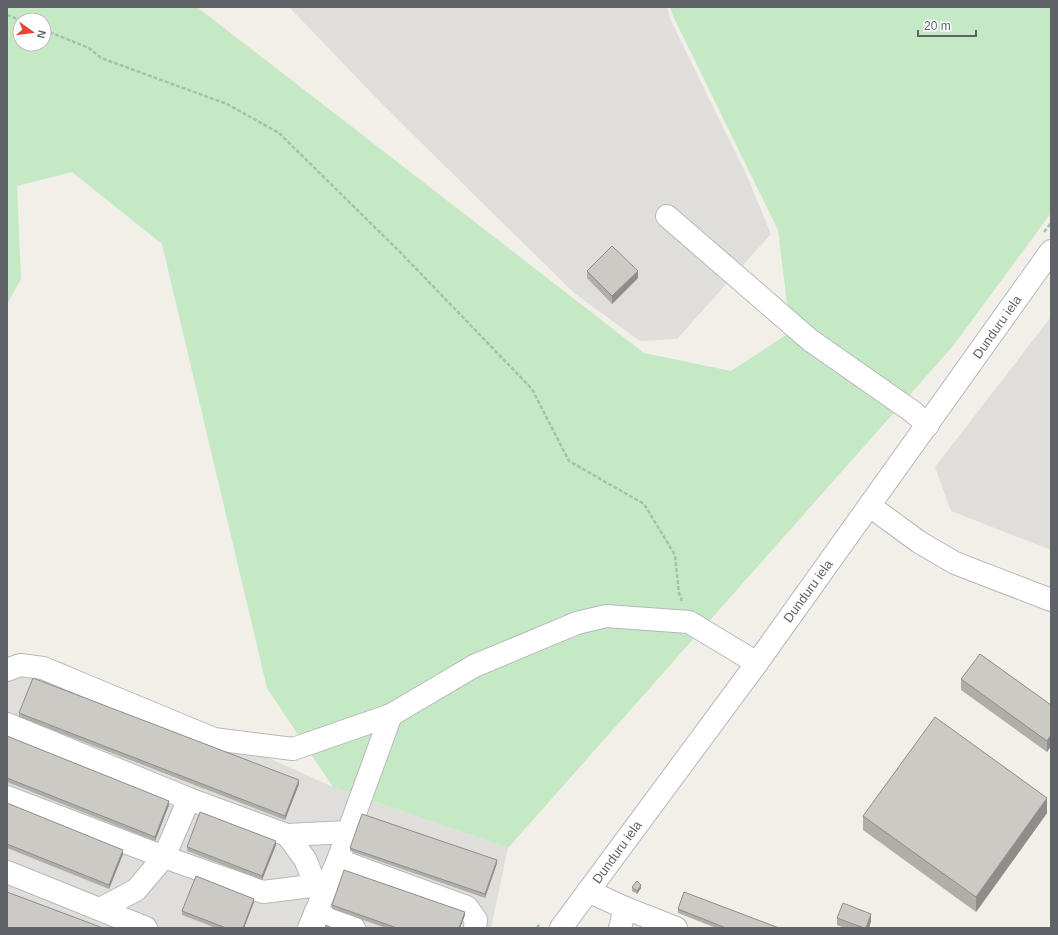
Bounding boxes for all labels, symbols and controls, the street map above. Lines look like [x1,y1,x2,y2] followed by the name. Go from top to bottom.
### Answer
[12,12,52,52] north arrow
[918,12,976,38] scale bar
[924,19,951,33] text: 20 m
[35,29,48,40] text: N
[970,292,1025,361] street label: Dunduru iela
[780,556,836,625] street label: Dunduru iela
[589,817,645,886] street label: Dunduru iela

